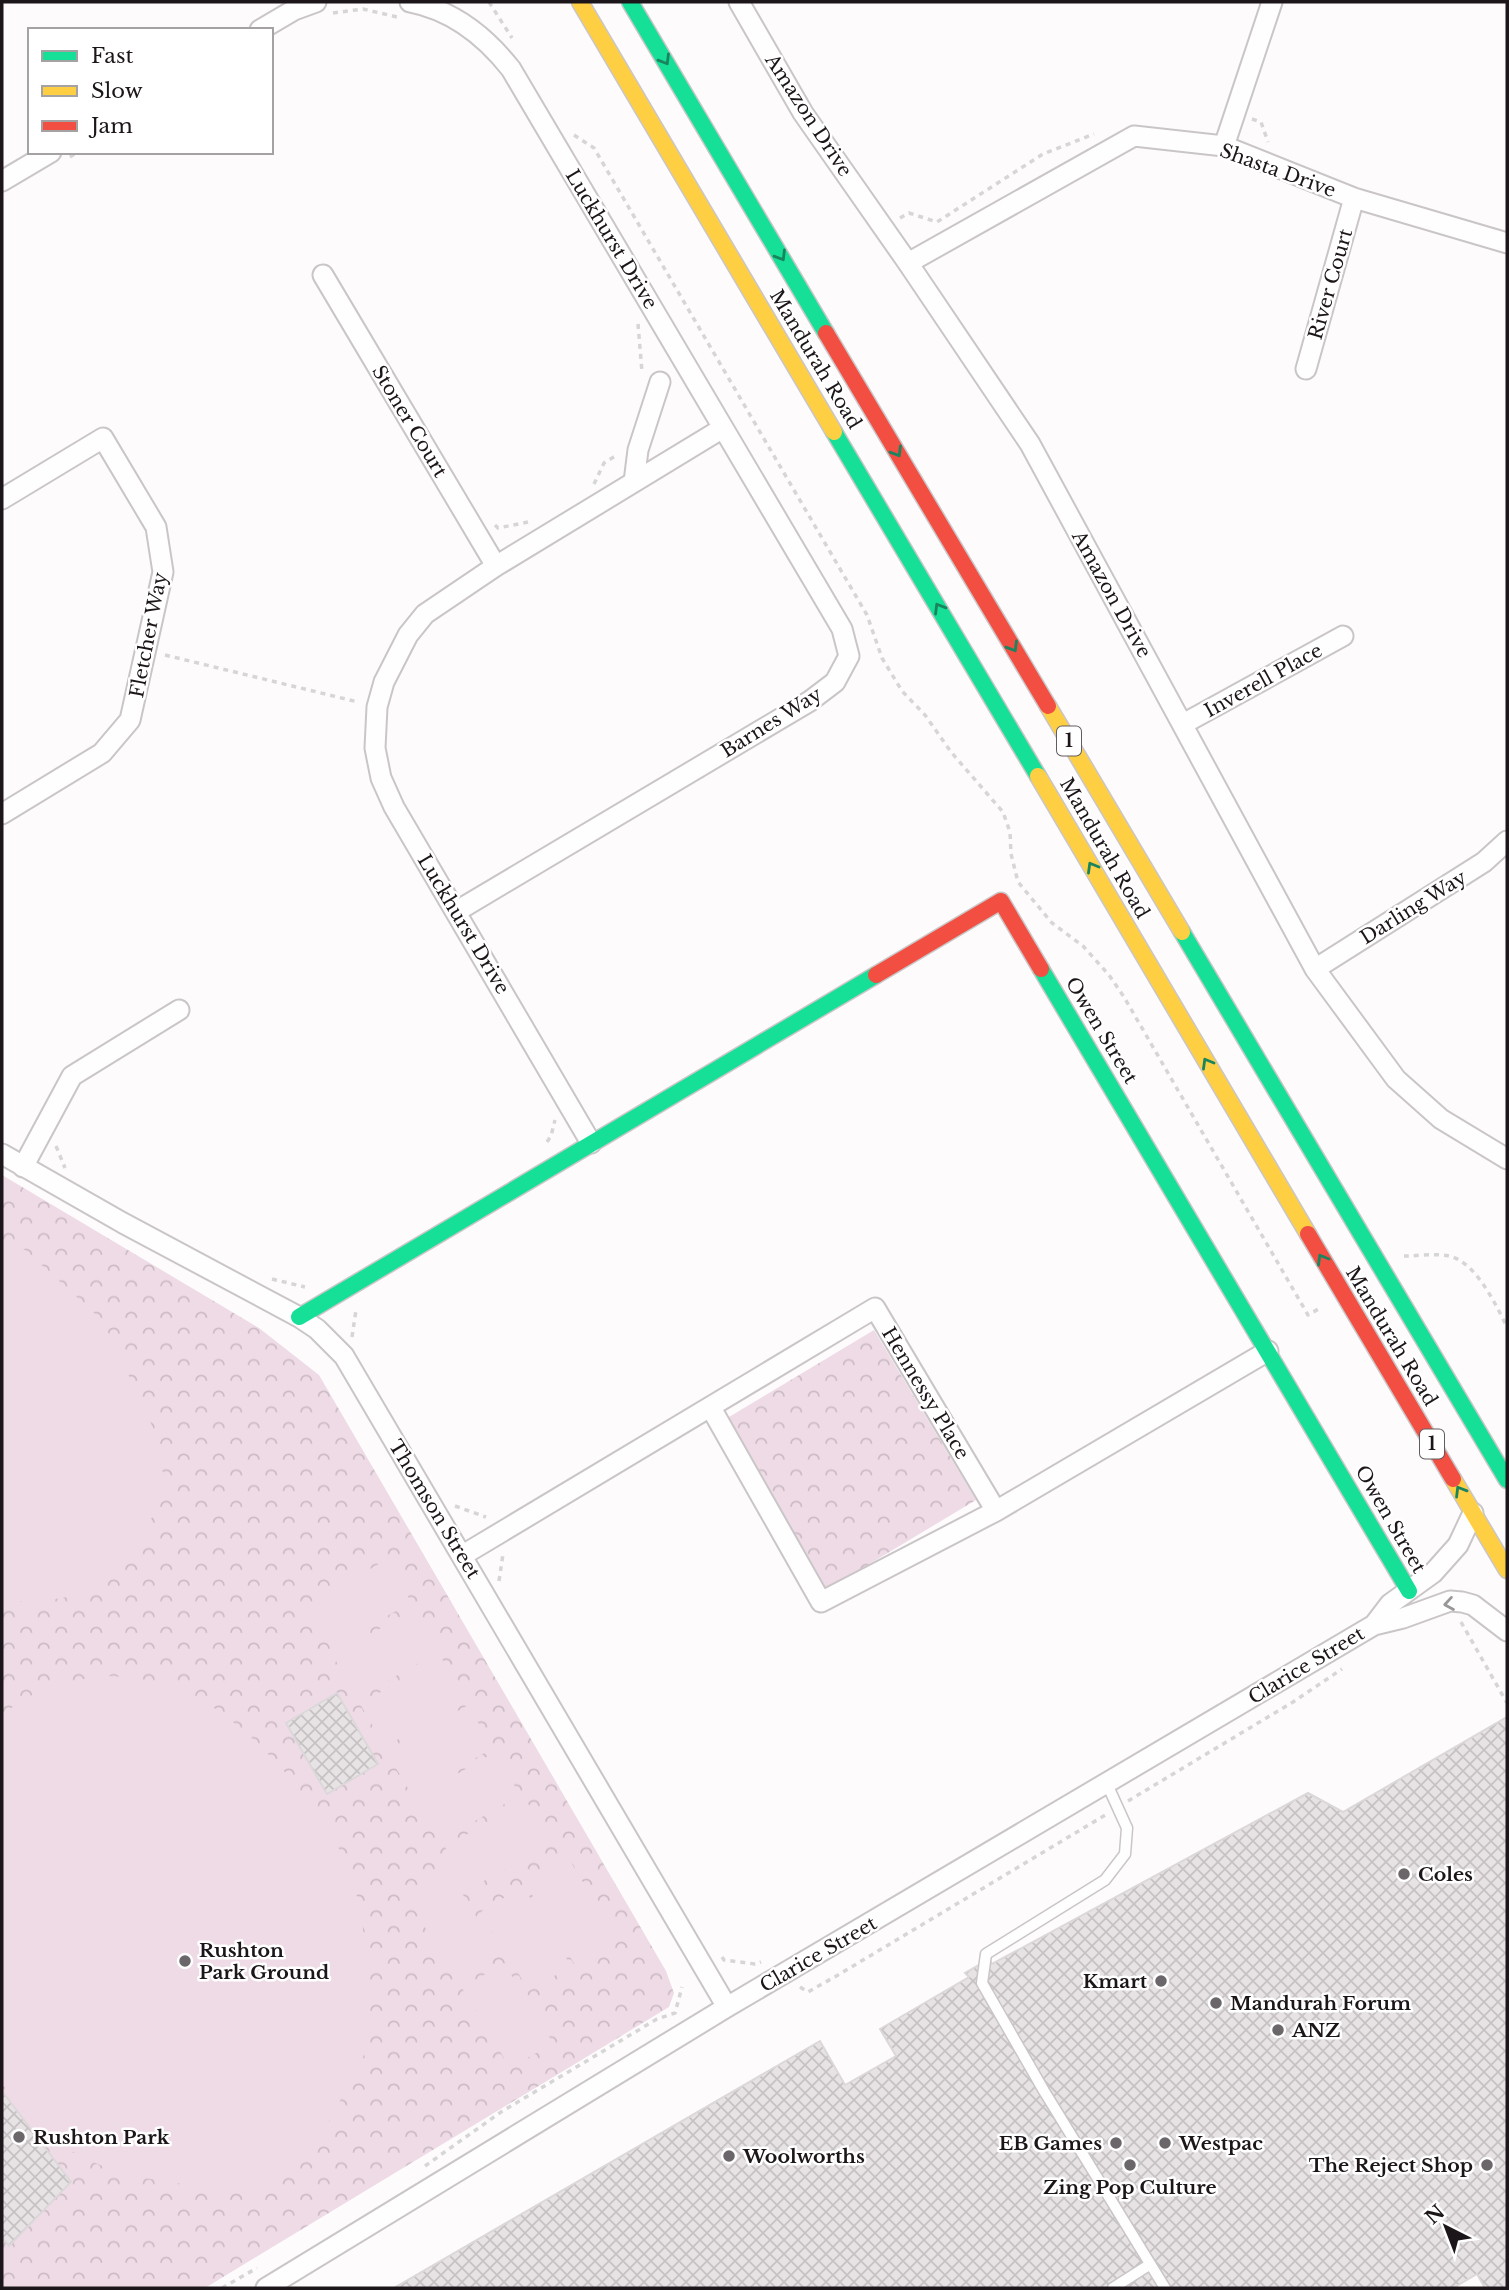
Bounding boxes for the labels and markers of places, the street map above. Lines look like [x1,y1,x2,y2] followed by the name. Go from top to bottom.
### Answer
[1418,1863,1473,1886] place label: Coles
[1396,1866,1412,1882] marker: Coles
[199,1939,329,1984] place label: Rushton Park Ground
[177,1953,193,1969] marker: Rushton Park Ground
[1083,1970,1148,1993] place label: Kmart
[1153,1973,1169,1989] marker: Kmart
[1230,1992,1411,2015] place label: Mandurah Forum
[1208,1995,1224,2011] marker: Mandurah Forum
[1291,2019,1340,2042] place label: ANZ
[1270,2022,1286,2038] marker: ANZ
[33,2126,170,2149] place label: Rushton Park
[11,2129,27,2145] marker: Rushton Park
[999,2132,1102,2155] place label: EB Games
[1178,2132,1263,2155] place label: Westpac
[1108,2135,1124,2151] marker: EB Games
[1157,2135,1173,2151] marker: Westpac
[742,2145,865,2168] place label: Woolworths
[721,2148,737,2164] marker: Woolworths
[1309,2154,1473,2177] place label: The Reject Shop
[1122,2157,1138,2173] marker: Zing Pop Culture
[1479,2157,1495,2173] marker: The Reject Shop
[1043,2176,1217,2199] place label: Zing Pop Culture

